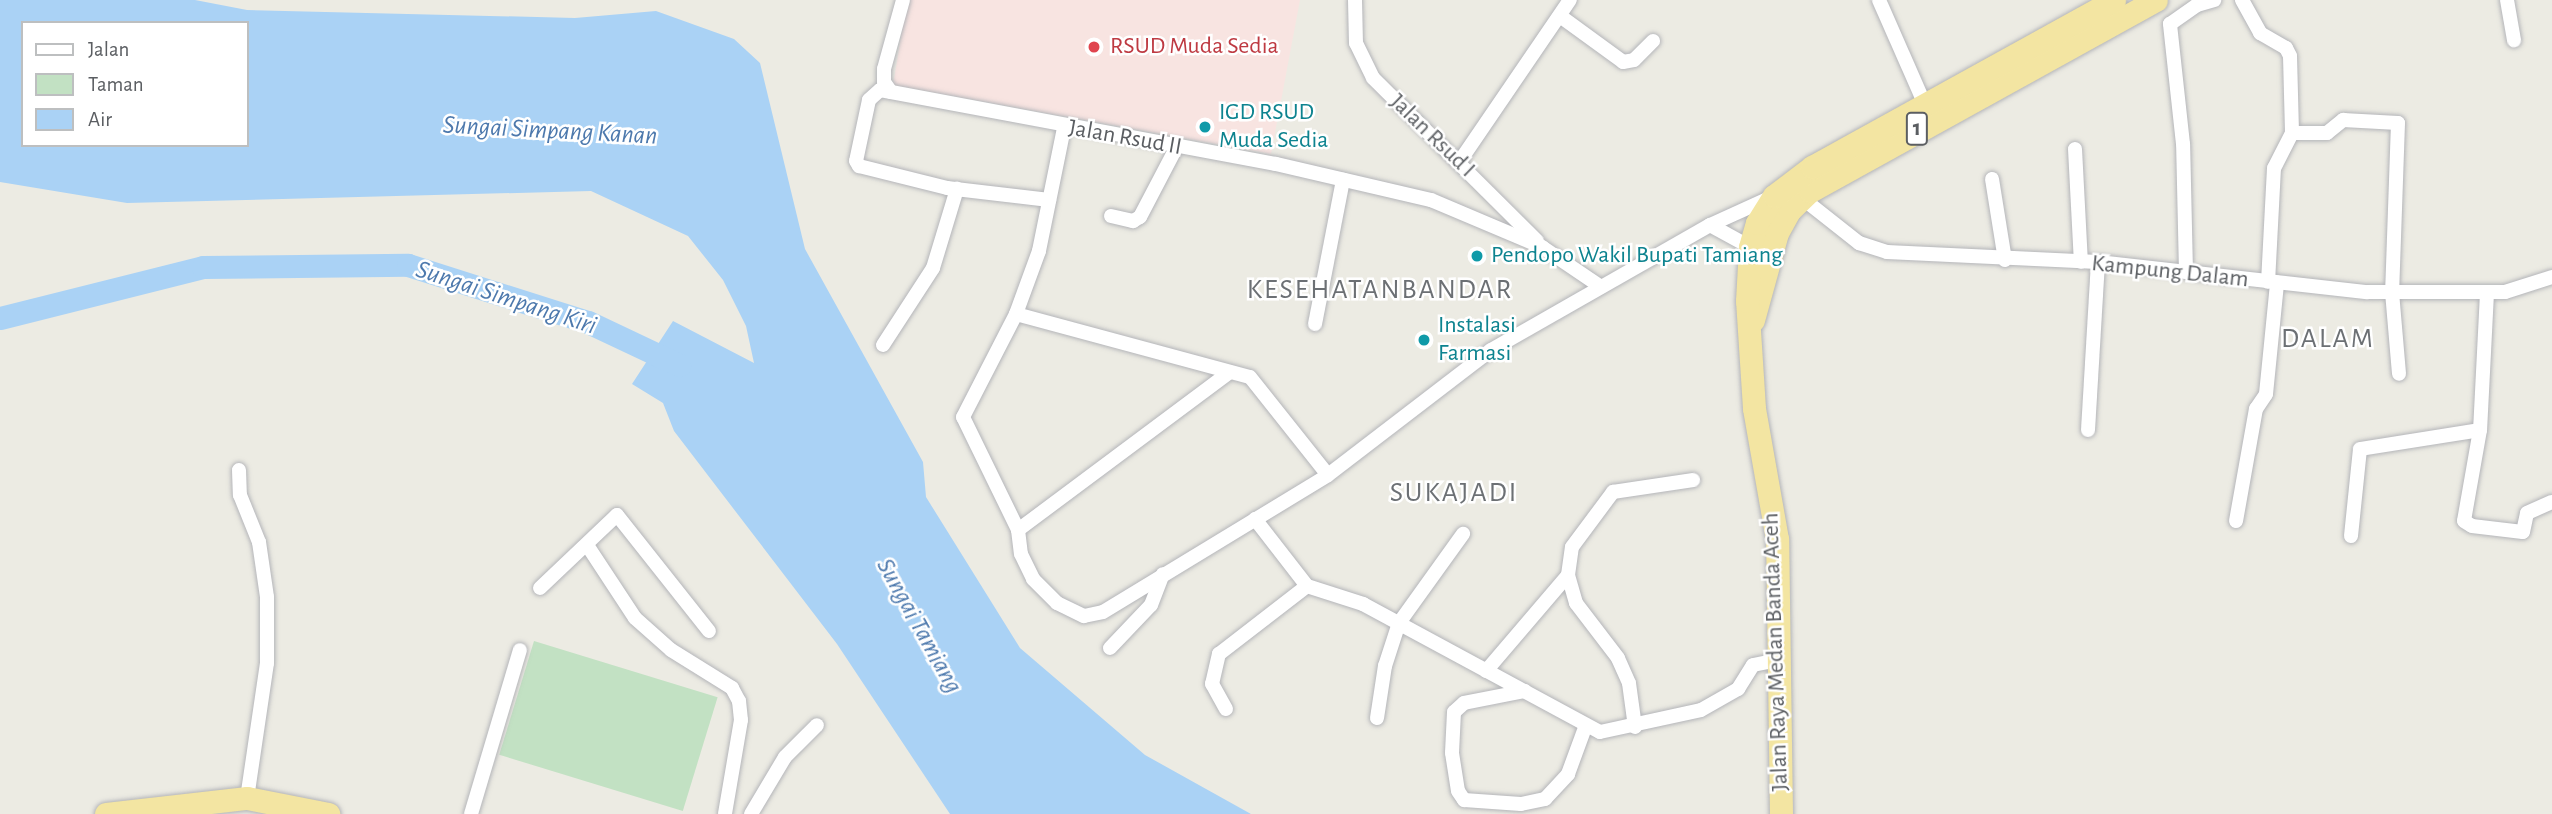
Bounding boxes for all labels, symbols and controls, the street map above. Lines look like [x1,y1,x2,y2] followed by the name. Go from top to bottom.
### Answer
[21,21,248,147] legend
[1110,33,1279,61] place label: RSUD Muda Sedia
[1084,37,1104,57] marker: RSUD Muda Sedia
[88,39,129,60] text: Jalan
[88,74,144,95] text: Taman
[1383,88,1481,184] street label: Jalan Rsud I
[1219,99,1328,155] place label: IGD RSUD Muda Sedia
[88,109,112,130] text: Air
[442,110,658,152] water label: Sungai Simpang Kanan
[1905,110,1929,148] road number: 1
[1066,114,1184,162] street label: Jalan Rsud II
[1197,119,1213,135] marker: IGD RSUD Muda Sedia
[1491,242,1783,270] place label: Pendopo Wakil Bupati Tamiang
[1469,248,1485,264] marker: Pendopo Wakil Bupati Tamiang
[2090,249,2250,295] street label: Kampung Dalam
[412,254,600,342] water label: Sungai Simpang Kiri
[1249,273,1511,307] district label: KESEHATANBANDAR
[1438,312,1516,368] place label: Instalasi Farmasi
[2282,322,2374,356] district label: DALAM
[1416,332,1432,348] marker: Instalasi Farmasi
[1391,476,1517,510] district label: SUKAJADI
[1757,512,1795,792] street label: Jalan Raya Medan Banda Aceh
[869,553,969,699] water label: Sungai Tamiang

